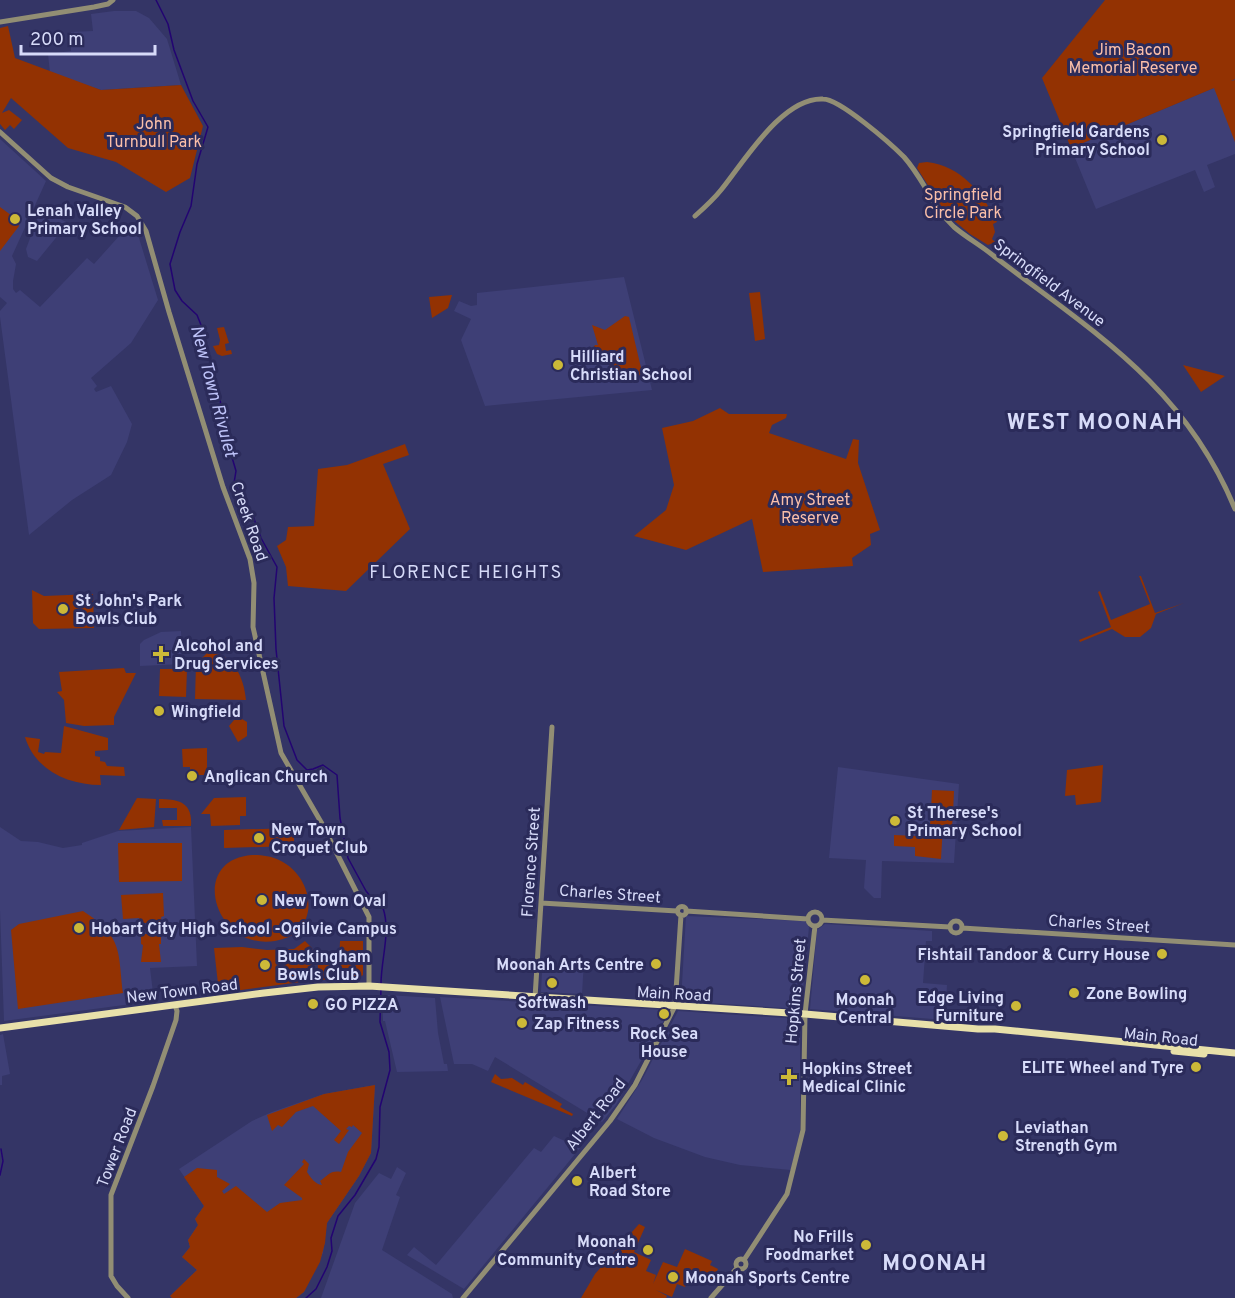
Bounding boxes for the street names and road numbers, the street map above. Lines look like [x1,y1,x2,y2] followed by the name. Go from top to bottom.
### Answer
[989,235,1109,332] street label: Springfield Avenue
[225,479,271,564] street label: Creek Road
[518,806,546,918] street label: Florence Street
[558,881,662,909] street label: Charles Street
[1047,911,1151,939] street label: Charles Street
[782,938,812,1045] street label: Hopkins Street
[125,975,239,1009] street label: New Town Road
[636,983,712,1007] street label: Main Road
[1123,1024,1199,1052] street label: Main Road
[562,1075,631,1155] street label: Albert Road
[94,1105,142,1190] street label: Tower Road

